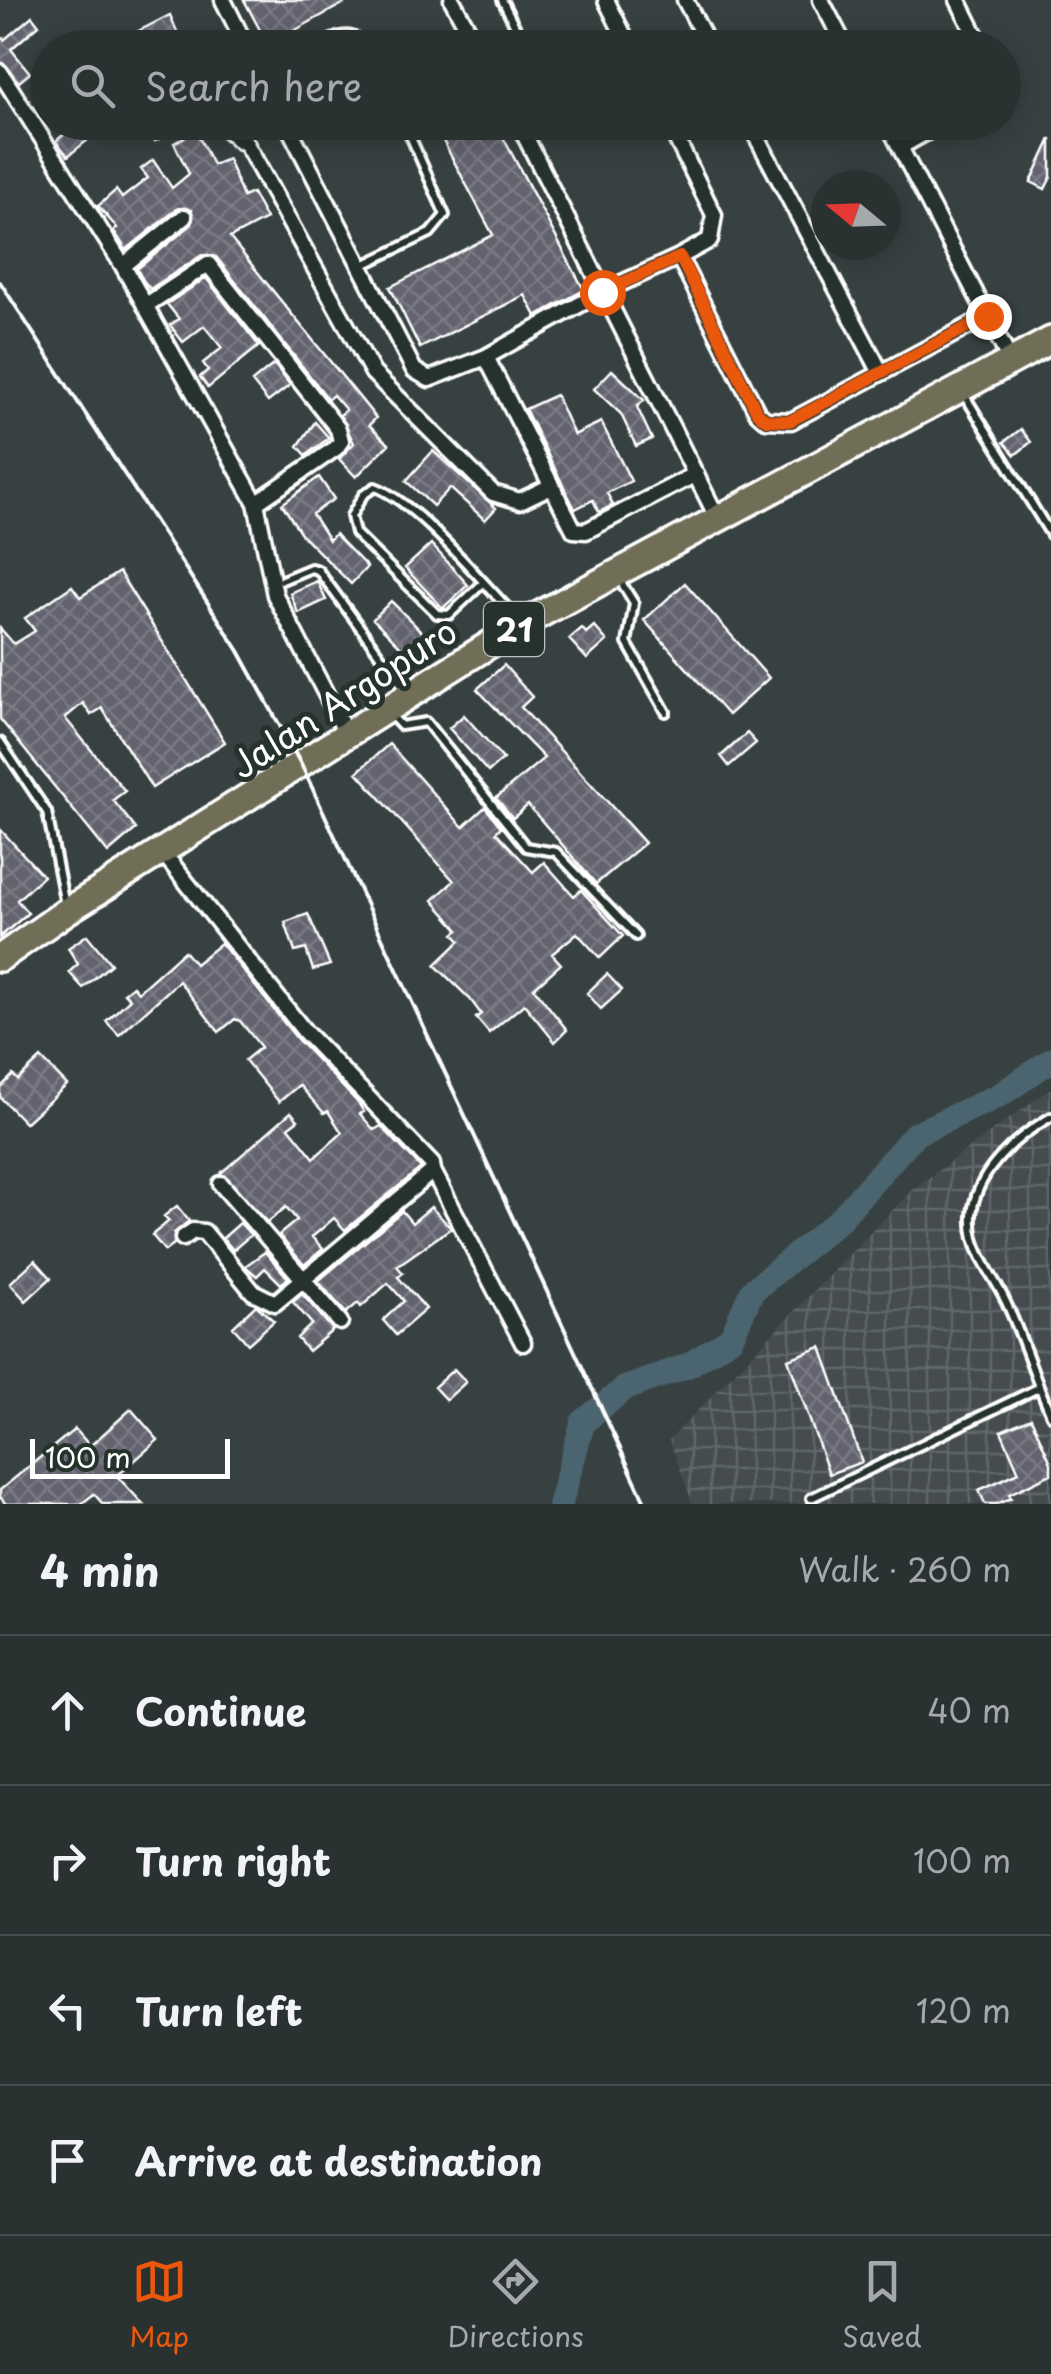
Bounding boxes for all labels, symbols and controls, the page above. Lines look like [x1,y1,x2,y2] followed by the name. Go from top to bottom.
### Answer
[30,30,1021,140] search box
[145,57,362,114] text: Search here
[65,58,120,113] icon: search
[811,170,901,260] north arrow
[580,270,626,316] route start
[966,294,1012,340] route end
[484,602,544,656] road number: 21
[219,604,467,790] street label: Jalan Argopuro
[30,1434,230,1478] scale bar
[45,1435,131,1478] text: 100 m
[40,1538,160,1601] text: 4 min
[798,1545,1011,1593] text: Walk · 260 m
[135,1682,306,1739] text: Continue
[40,1683,95,1738] icon: ahead
[927,1686,1011,1734] text: 40 m
[135,1832,331,1889] text: Turn right
[40,1833,95,1888] icon: right
[913,1836,1011,1884] text: 100 m
[135,1982,303,2039] text: Turn left
[40,1983,95,2038] icon: left
[916,1986,1011,2034] text: 120 m
[135,2132,543,2189] text: Arrive at destination
[40,2133,95,2188] icon: arrive
[129,2254,189,2357] tab: Map
[448,2254,584,2357] tab: Directions
[842,2254,922,2357] tab: Saved

